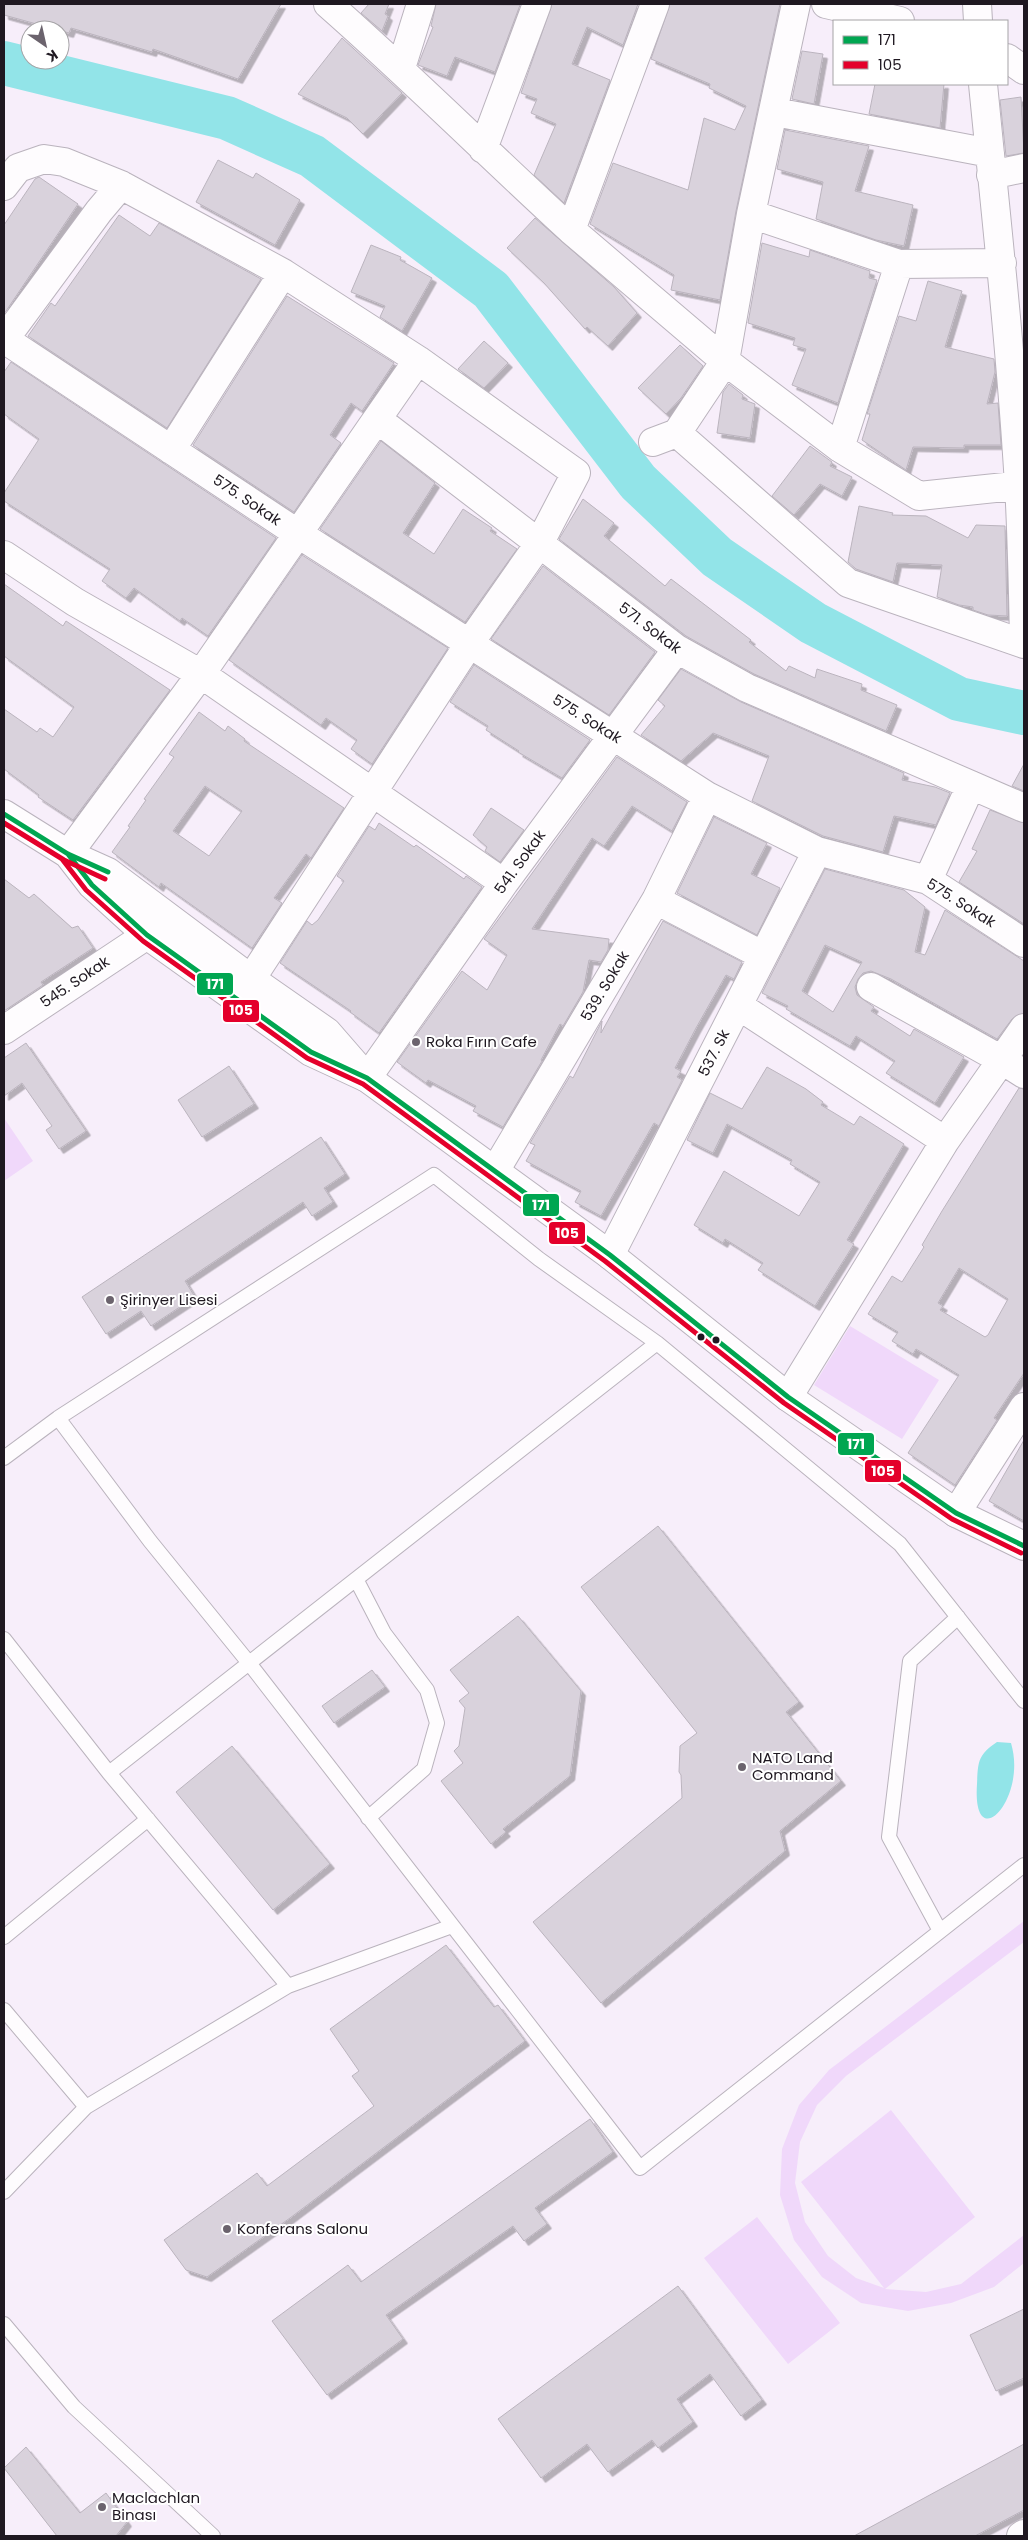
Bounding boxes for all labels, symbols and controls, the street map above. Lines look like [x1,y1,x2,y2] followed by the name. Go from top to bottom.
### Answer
[20,20,70,70] north arrow
[833,20,1008,85] legend
[878,29,896,50] text: 171
[42,45,62,67] text: K
[878,54,902,75] text: 105
[209,469,286,530] street label: 575. Sokak
[615,597,686,658] street label: 571. Sokak
[549,689,626,748] street label: 575. Sokak
[489,825,550,898] street label: 541. Sokak
[923,873,1000,932] street label: 575. Sokak
[575,946,634,1025] street label: 539. Sokak
[36,951,114,1013] street label: 545. Sokak
[196,972,234,996] line badge: 171
[206,974,224,994] text: 171
[222,999,260,1023] line badge: 105
[229,1000,253,1020] text: 105
[693,1025,734,1080] street label: 537. Sk
[426,1031,537,1052] place label: Roka Fırın Cafe
[410,1036,422,1048] marker: Roka Fırın Cafe
[522,1193,560,1217] line badge: 171
[532,1195,550,1215] text: 171
[548,1221,586,1245] line badge: 105
[555,1223,579,1243] text: 105
[120,1289,218,1310] place label: Şirinyer Lisesi
[104,1294,116,1306] marker: Şirinyer Lisesi
[696,1332,706,1342] unlabelled marker
[711,1335,721,1345] unlabelled marker
[837,1432,875,1456] line badge: 171
[847,1434,865,1454] text: 171
[864,1459,902,1483] line badge: 105
[871,1461,895,1481] text: 105
[752,1747,834,1785] place label: NATO Land Command
[736,1761,748,1773] marker: NATO Land Command
[237,2218,368,2239] place label: Konferans Salonu
[221,2223,233,2235] marker: Konferans Salonu
[112,2487,200,2525] place label: Maclachlan Binası
[96,2501,108,2513] marker: Maclachlan Binası

